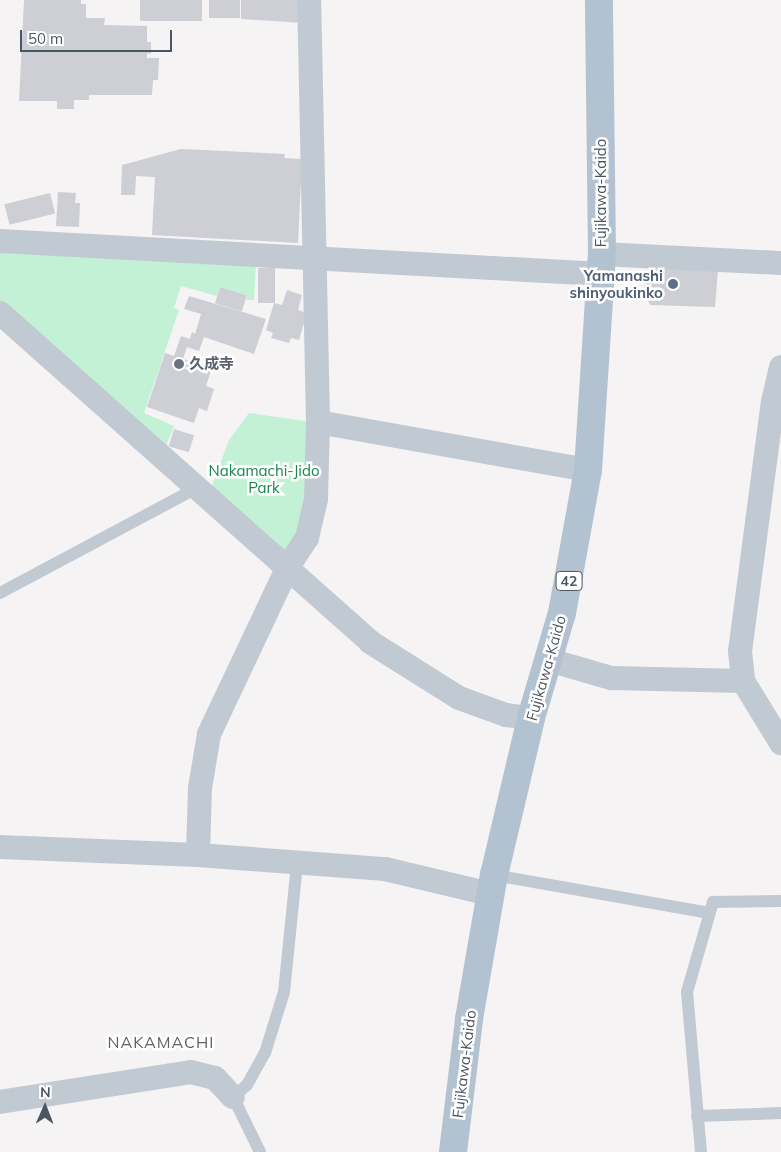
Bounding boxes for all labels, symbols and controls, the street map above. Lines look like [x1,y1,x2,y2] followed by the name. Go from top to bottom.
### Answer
[22,20,175,52] scale bar
[28,29,63,48] text: 50 m
[592,139,610,247] street label: Fujikawa-Kaido
[569,266,663,301] place label: Yamanashi shinyoukinko
[667,278,679,290] marker: Yamanashi shinyoukinko
[189,355,234,373] place label: 久成寺
[173,358,185,370] marker: 久成寺
[209,461,319,496] park label: Nakamachi-Jido Park
[555,570,583,592] road number: 42
[522,613,570,723] street label: Fujikawa-Kaido
[448,1009,480,1119] street label: Fujikawa-Kaido
[106,1032,216,1052] district label: NAKAMACHI
[20,1082,70,1132] north arrow
[40,1083,51,1101] text: N

